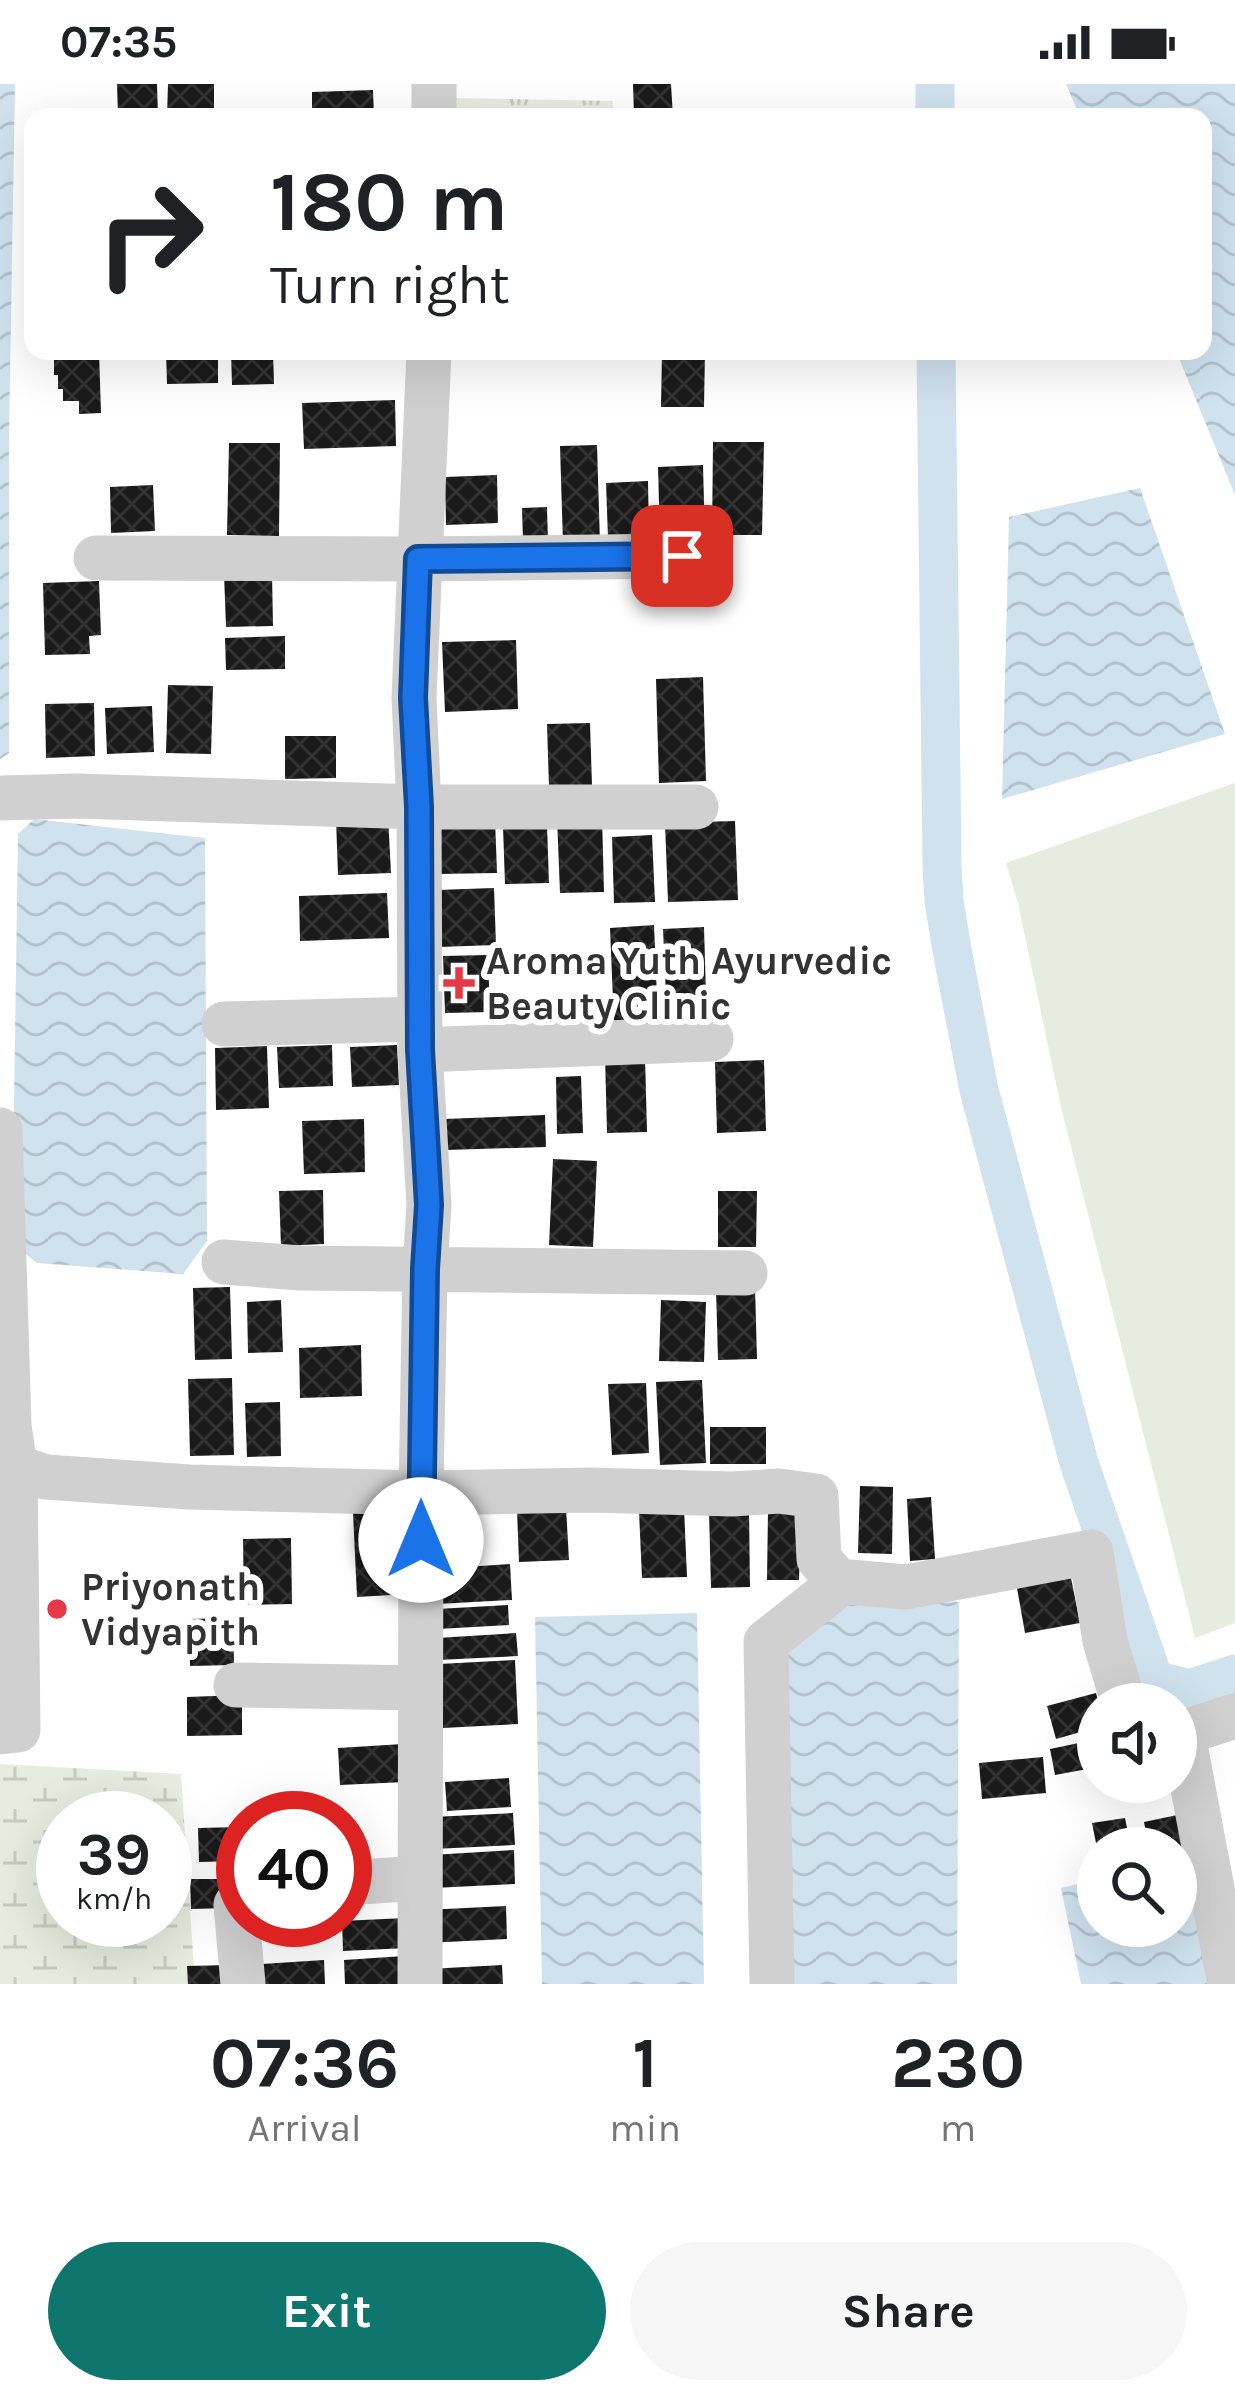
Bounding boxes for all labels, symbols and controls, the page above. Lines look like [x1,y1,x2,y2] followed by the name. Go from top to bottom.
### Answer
[60,16,177,68] text: 07:35
[270,153,508,251] text: 180 m
[72,156,228,312] icon: right
[270,253,510,317] text: Turn right
[631,505,733,607] pin
[649,523,715,589] icon: arrive
[486,938,892,1029] place label: Aroma Yuth Ayurvedic Beauty Clinic
[443,967,475,999] marker: Aroma Yuth Ayurvedic Beauty Clinic
[358,1477,484,1603] position arrow
[81,1564,260,1655] place label: Priyonath Vidyapith
[44,1596,70,1622] marker: Priyonath Vidyapith
[1077,1683,1197,1947] map controls
[1077,1683,1197,1803] button: sound
[216,1791,372,1947] speed limit sign: 40
[77,1819,151,1889] text: 39
[1077,1827,1197,1947] button: search
[76,1881,152,1917] text: km/h
[210,2021,399,2105] text: 07:36
[632,2021,658,2105] text: 1
[891,2021,1025,2105] text: 230
[248,2105,362,2151] text: Arrival
[609,2105,681,2151] text: min
[940,2105,976,2151] text: m
[48,2242,606,2380] button: Exit
[630,2242,1187,2380] button: Share

